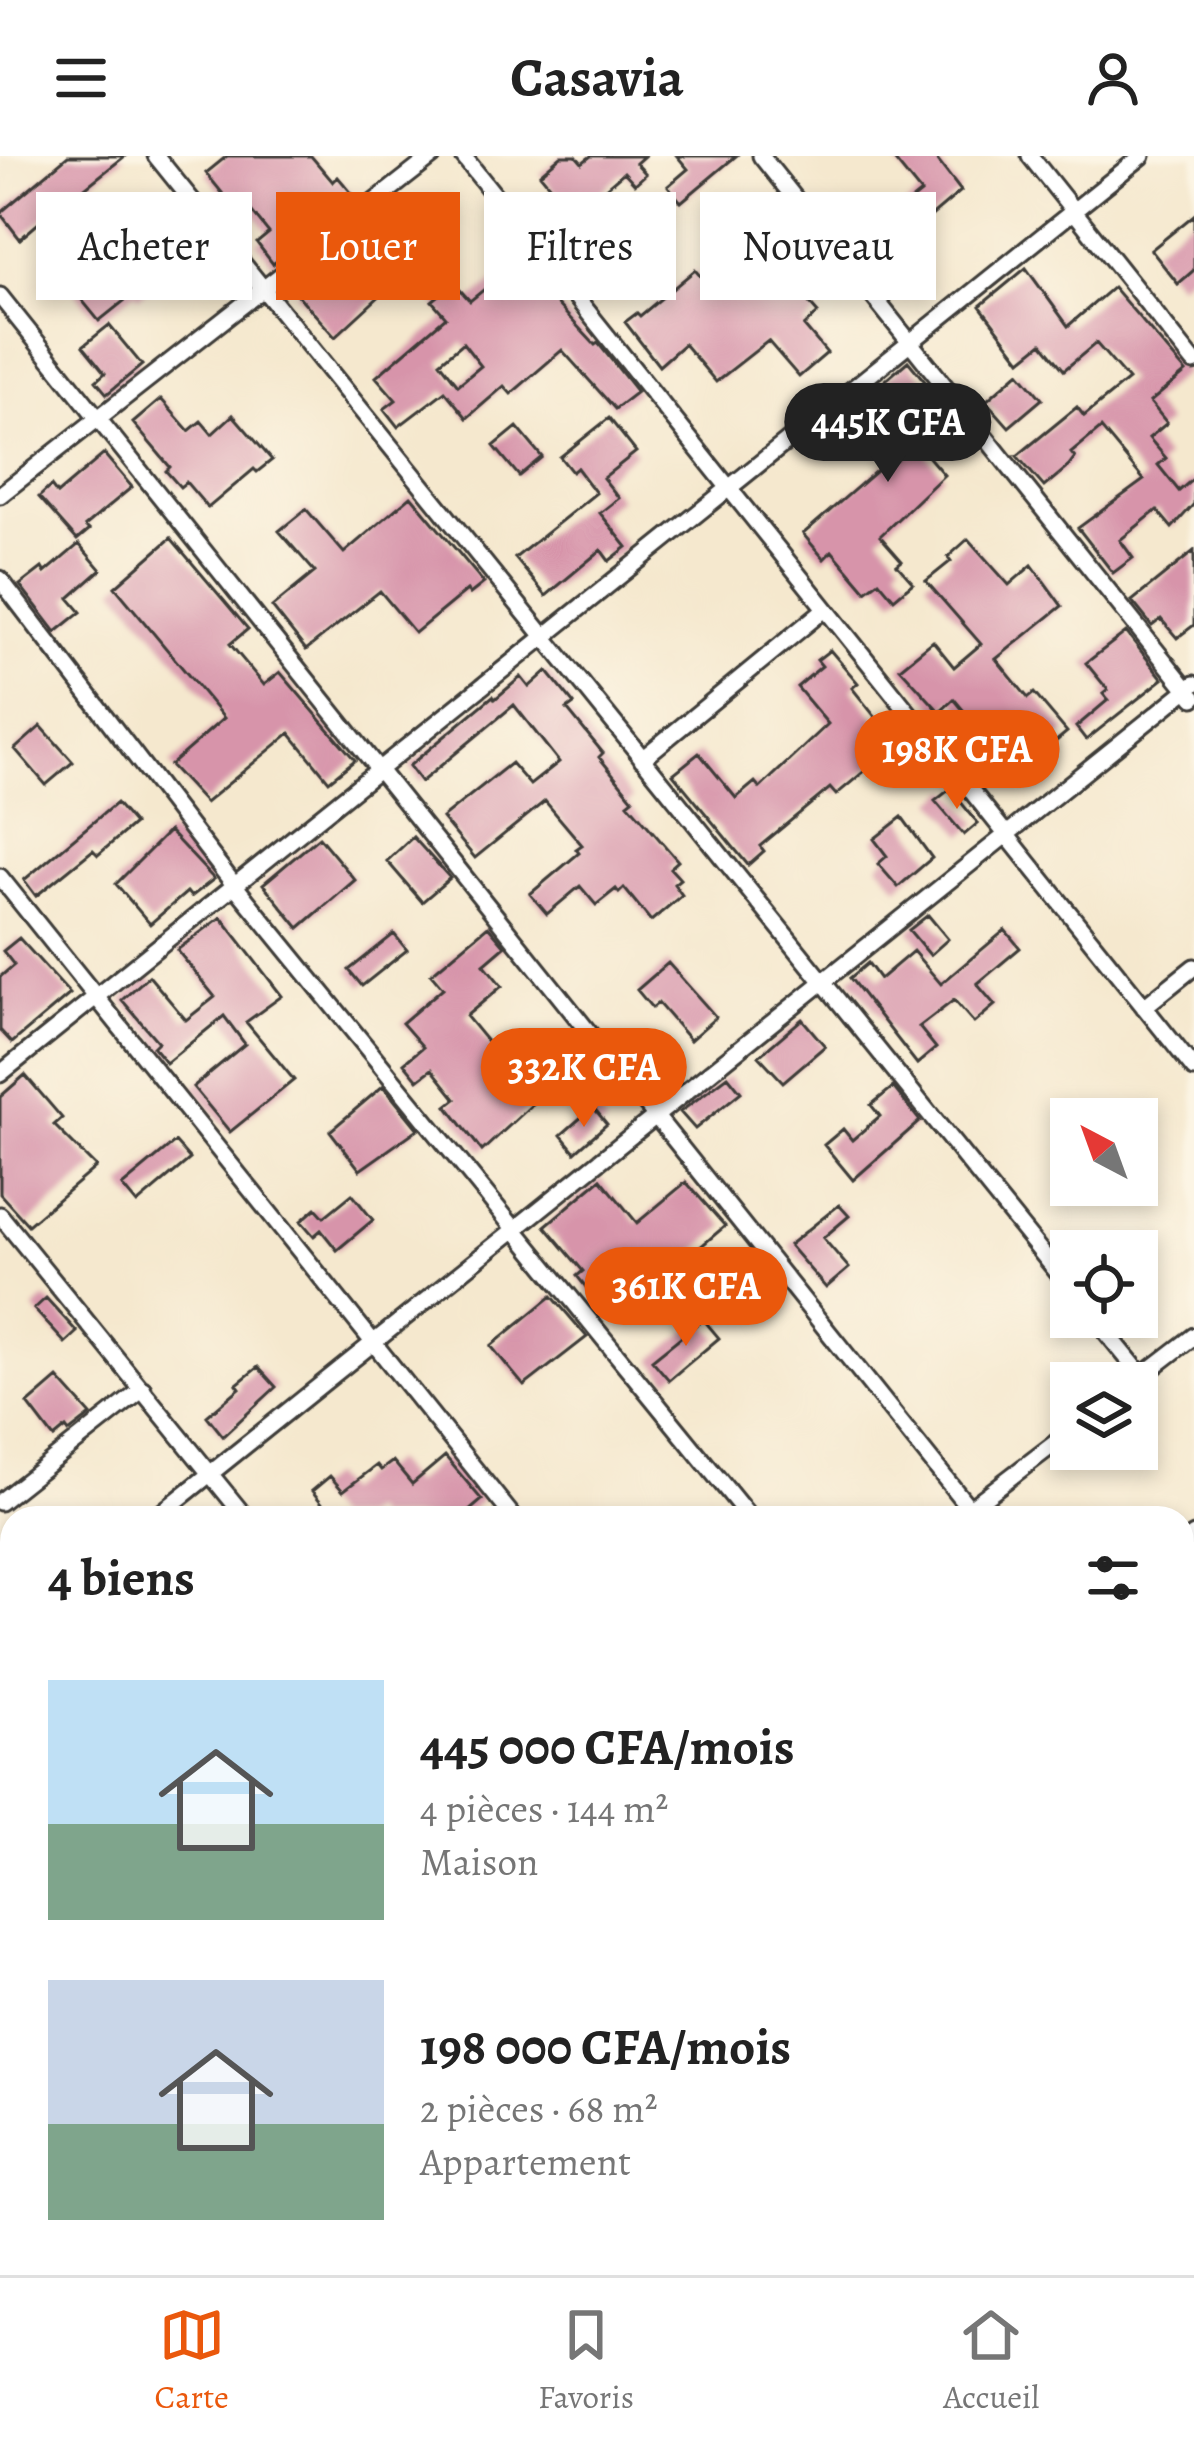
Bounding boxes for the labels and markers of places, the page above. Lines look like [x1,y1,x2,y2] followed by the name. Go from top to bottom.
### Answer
[764,383,1012,485] pin: 445K CFA
[833,710,1081,812] pin: 198K CFA
[460,1028,708,1130] pin: 332K CFA
[562,1247,810,1349] pin: 361K CFA

